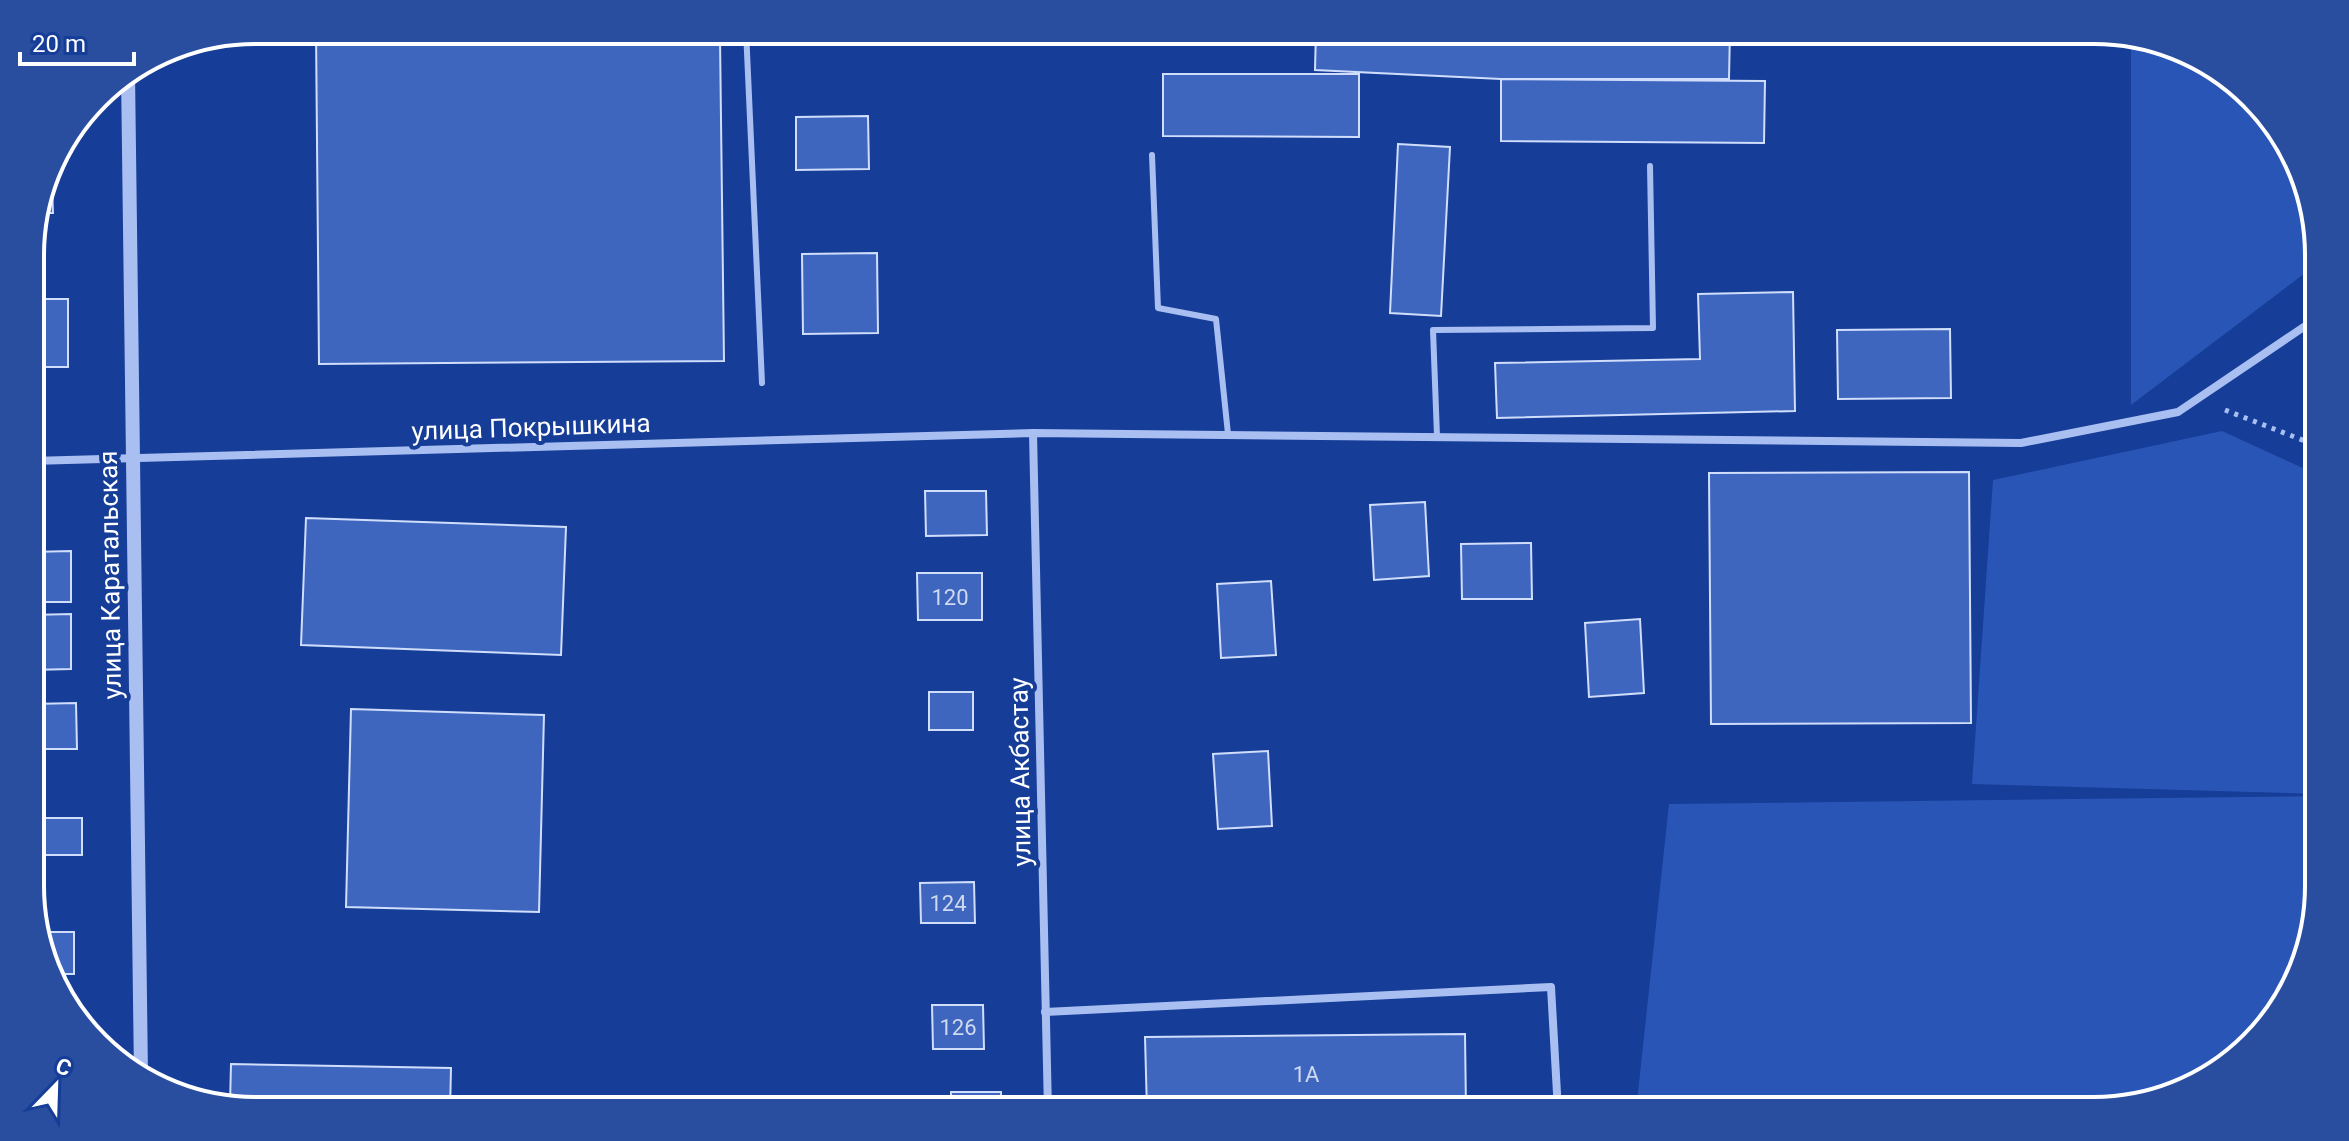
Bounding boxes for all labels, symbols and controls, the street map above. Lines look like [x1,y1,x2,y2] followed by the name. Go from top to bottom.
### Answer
[20,16,134,66] scale bar
[32,30,86,58] text: 20 m
[411,408,651,446] street label: улица Покрышкина
[93,450,127,700] street label: улица Каратальская
[931,585,969,610] house number: 120
[1003,677,1037,867] street label: улица Акбастау
[929,891,967,916] house number: 124
[939,1015,977,1040] house number: 126
[16,1045,96,1125] north arrow
[52,1053,75,1081] text: С
[1293,1062,1320,1087] house number: 1А

